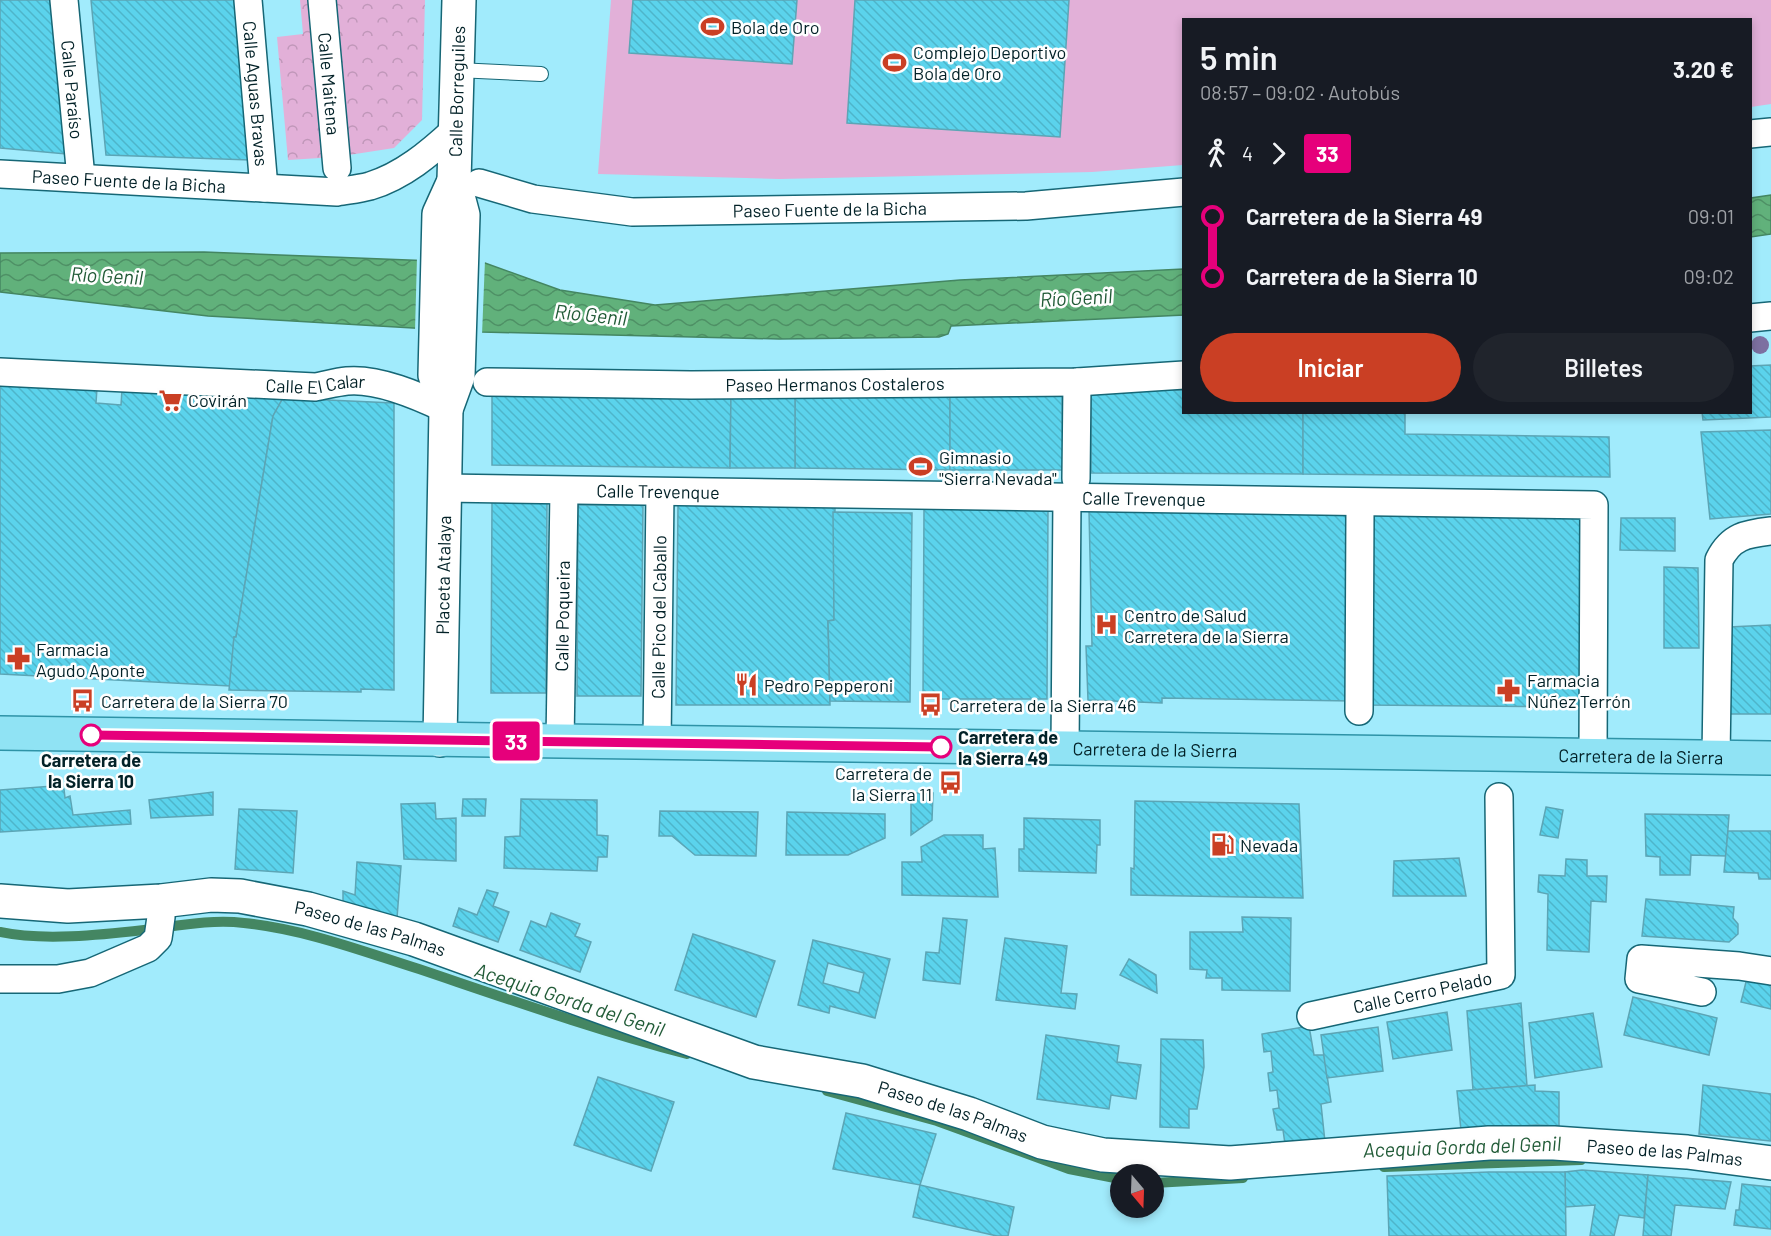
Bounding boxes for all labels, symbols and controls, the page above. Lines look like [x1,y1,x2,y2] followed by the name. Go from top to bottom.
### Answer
[700,14,726,40] sports icon: Bola de Oro
[731,16,820,38] place label: Bola de Oro
[239,20,273,167] street label: Calle Aguas Bravas
[444,25,469,157] street label: Calle Borreguiles
[314,31,345,136] street label: Calle Maitena
[1200,37,1278,77] text: 5 min
[57,39,88,140] street label: Calle Paraíso
[913,41,1066,84] place label: Complejo Deportivo Bola de Oro
[882,49,908,75] sports icon: Complejo Deportivo Bola de Oro
[1673,56,1734,82] text: 3.20 €
[1200,80,1400,104] text: 08:57 – 09:02 · Autobús
[1200,137,1233,170] icon: walk
[1262,137,1295,170] icon: forward
[1242,141,1253,165] text: 4
[1316,141,1339,166] text: 33
[31,165,226,197] street label: Paseo Fuente de la Bicha
[733,197,927,221] street label: Paseo Fuente de la Bicha
[1246,203,1482,229] text: Carretera de la Sierra 49
[1688,204,1734,228] text: 09:01
[70,261,144,289] water label: Río Genil
[1246,263,1478,289] text: Carretera de la Sierra 10
[1683,264,1734,288] text: 09:02
[1039,283,1113,311] water label: Río Genil
[554,298,629,330] water label: Río Genil
[1200,333,1461,402] button: Iniciar
[1473,333,1734,402] button: Billetes
[265,370,366,398] street label: Calle El Calar
[725,372,945,396] street label: Paseo Hermanos Costaleros
[157,387,183,413] supermarket icon: Covirán
[188,389,247,411] place label: Covirán
[939,446,1057,489] place label: Gimnasio "Sierra Nevada"
[908,454,934,480] sports icon: Gimnasio "Sierra Nevada"
[596,479,720,503] street label: Calle Trevenque
[1082,486,1206,510] street label: Calle Trevenque
[431,515,455,635] street label: Placeta Atalaya
[647,535,670,699] street label: Calle Pico del Caballo
[550,560,574,672] street label: Calle Poqueira
[1124,604,1289,647] place label: Centro de Salud Carretera de la Sierra
[1093,612,1119,638] hospital icon: Centro de Salud Carretera de la Sierra
[36,638,145,681] place label: Farmacia Agudo Aponte
[5,646,31,672] pharmacy icon: Farmacia Agudo Aponte
[1527,669,1631,712] place label: Farmacia Núñez Terrón
[733,672,759,698] restaurant icon: Pedro Pepperoni
[764,674,893,696] place label: Pedro Pepperoni
[1496,677,1522,703] pharmacy icon: Farmacia Núñez Terrón
[70,688,96,714] bus stop icon: Carretera de la Sierra 70
[101,690,288,712] place label: Carretera de la Sierra 70
[918,692,944,718] bus stop icon: Carretera de la Sierra 46
[949,694,1136,716] place label: Carretera de la Sierra 46
[489,722,543,760] line badge: 33
[80,724,102,746] marker: Carretera de la Sierra 10
[958,726,1058,769] place label: Carretera de la Sierra 49
[505,729,527,754] text: 33
[930,736,952,758] marker: Carretera de la Sierra 49
[1072,737,1237,761] street label: Carretera de la Sierra
[1558,744,1723,768] street label: Carretera de la Sierra
[41,749,141,792] place label: Carretera de la Sierra 10
[835,762,932,805] place label: Carretera de la Sierra 11
[937,770,963,796] bus stop icon: Carretera de la Sierra 11
[1209,832,1235,858] fuel station icon: Nevada
[1240,834,1298,856] place label: Nevada
[293,896,449,961] street label: Paseo de las Palmas
[472,957,668,1041] water label: Acequia Gorda del Genil
[1351,966,1494,1018] street label: Calle Cerro Pelado
[875,1076,1031,1147] street label: Paseo de las Palmas
[1363,1131,1562,1161] water label: Acequia Gorda del Genil
[1586,1134,1744,1170] street label: Paseo de las Palmas
[1110,1164,1164,1218] north arrow
[1110,1164,1164,1218] map controls

